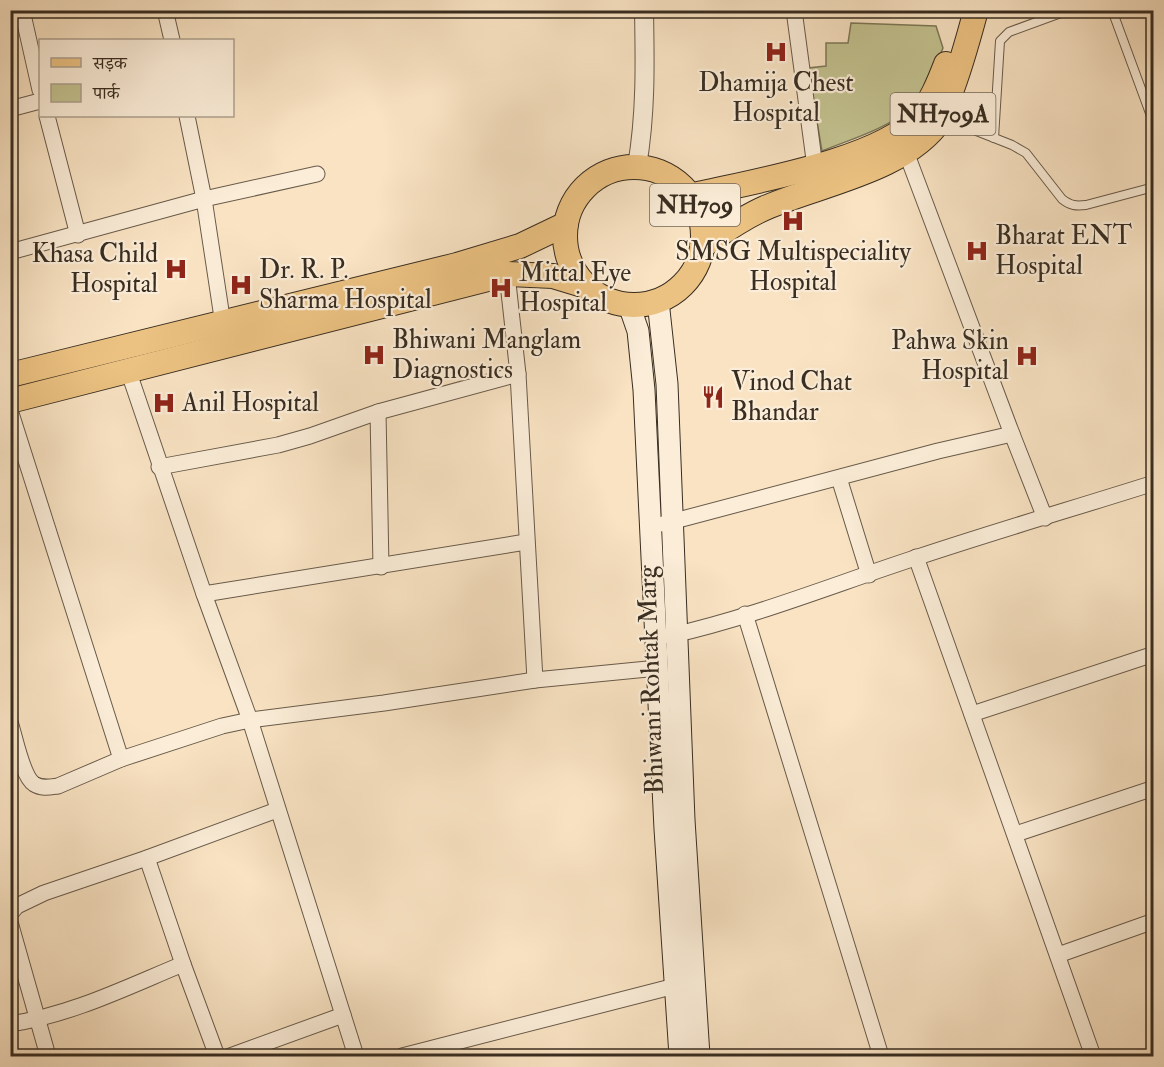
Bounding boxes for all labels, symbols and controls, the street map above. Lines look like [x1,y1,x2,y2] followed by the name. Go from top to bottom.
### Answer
[39,39,234,117] legend
[763,39,789,65] hospital icon: Dhamija Chest Hospital
[92,52,128,75] text: सड़क
[698,67,854,130] place label: Dhamija Chest Hospital
[92,82,121,105] text: पार्क
[890,93,996,135] road number: NH709A
[650,184,740,226] road number: NH709
[780,208,806,234] hospital icon: SMSG Multispeciality Hospital
[995,220,1132,283] place label: Bharat ENT Hospital
[675,236,911,299] place label: SMSG Multispeciality Hospital
[31,238,158,301] place label: Khasa Child Hospital
[964,238,990,264] hospital icon: Bharat ENT Hospital
[259,254,432,317] place label: Dr. R. P. Sharma Hospital
[163,256,189,282] hospital icon: Khasa Child Hospital
[519,257,631,320] place label: Mittal Eye Hospital
[228,272,254,298] hospital icon: Dr. R. P. Sharma Hospital
[488,275,514,301] hospital icon: Mittal Eye Hospital
[392,324,581,386] place label: Bhiwani Manglam Diagnostics
[891,325,1009,388] place label: Pahwa Skin Hospital
[361,342,387,368] hospital icon: Bhiwani Manglam Diagnostics
[1014,343,1040,369] hospital icon: Pahwa Skin Hospital
[731,366,852,428] place label: Vinod Chat Bhandar
[700,384,726,410] restaurant icon: Vinod Chat Bhandar
[181,387,319,420] place label: Anil Hospital
[151,390,177,416] hospital icon: Anil Hospital
[631,564,671,795] street label: Bhiwani Rohtak Marg

